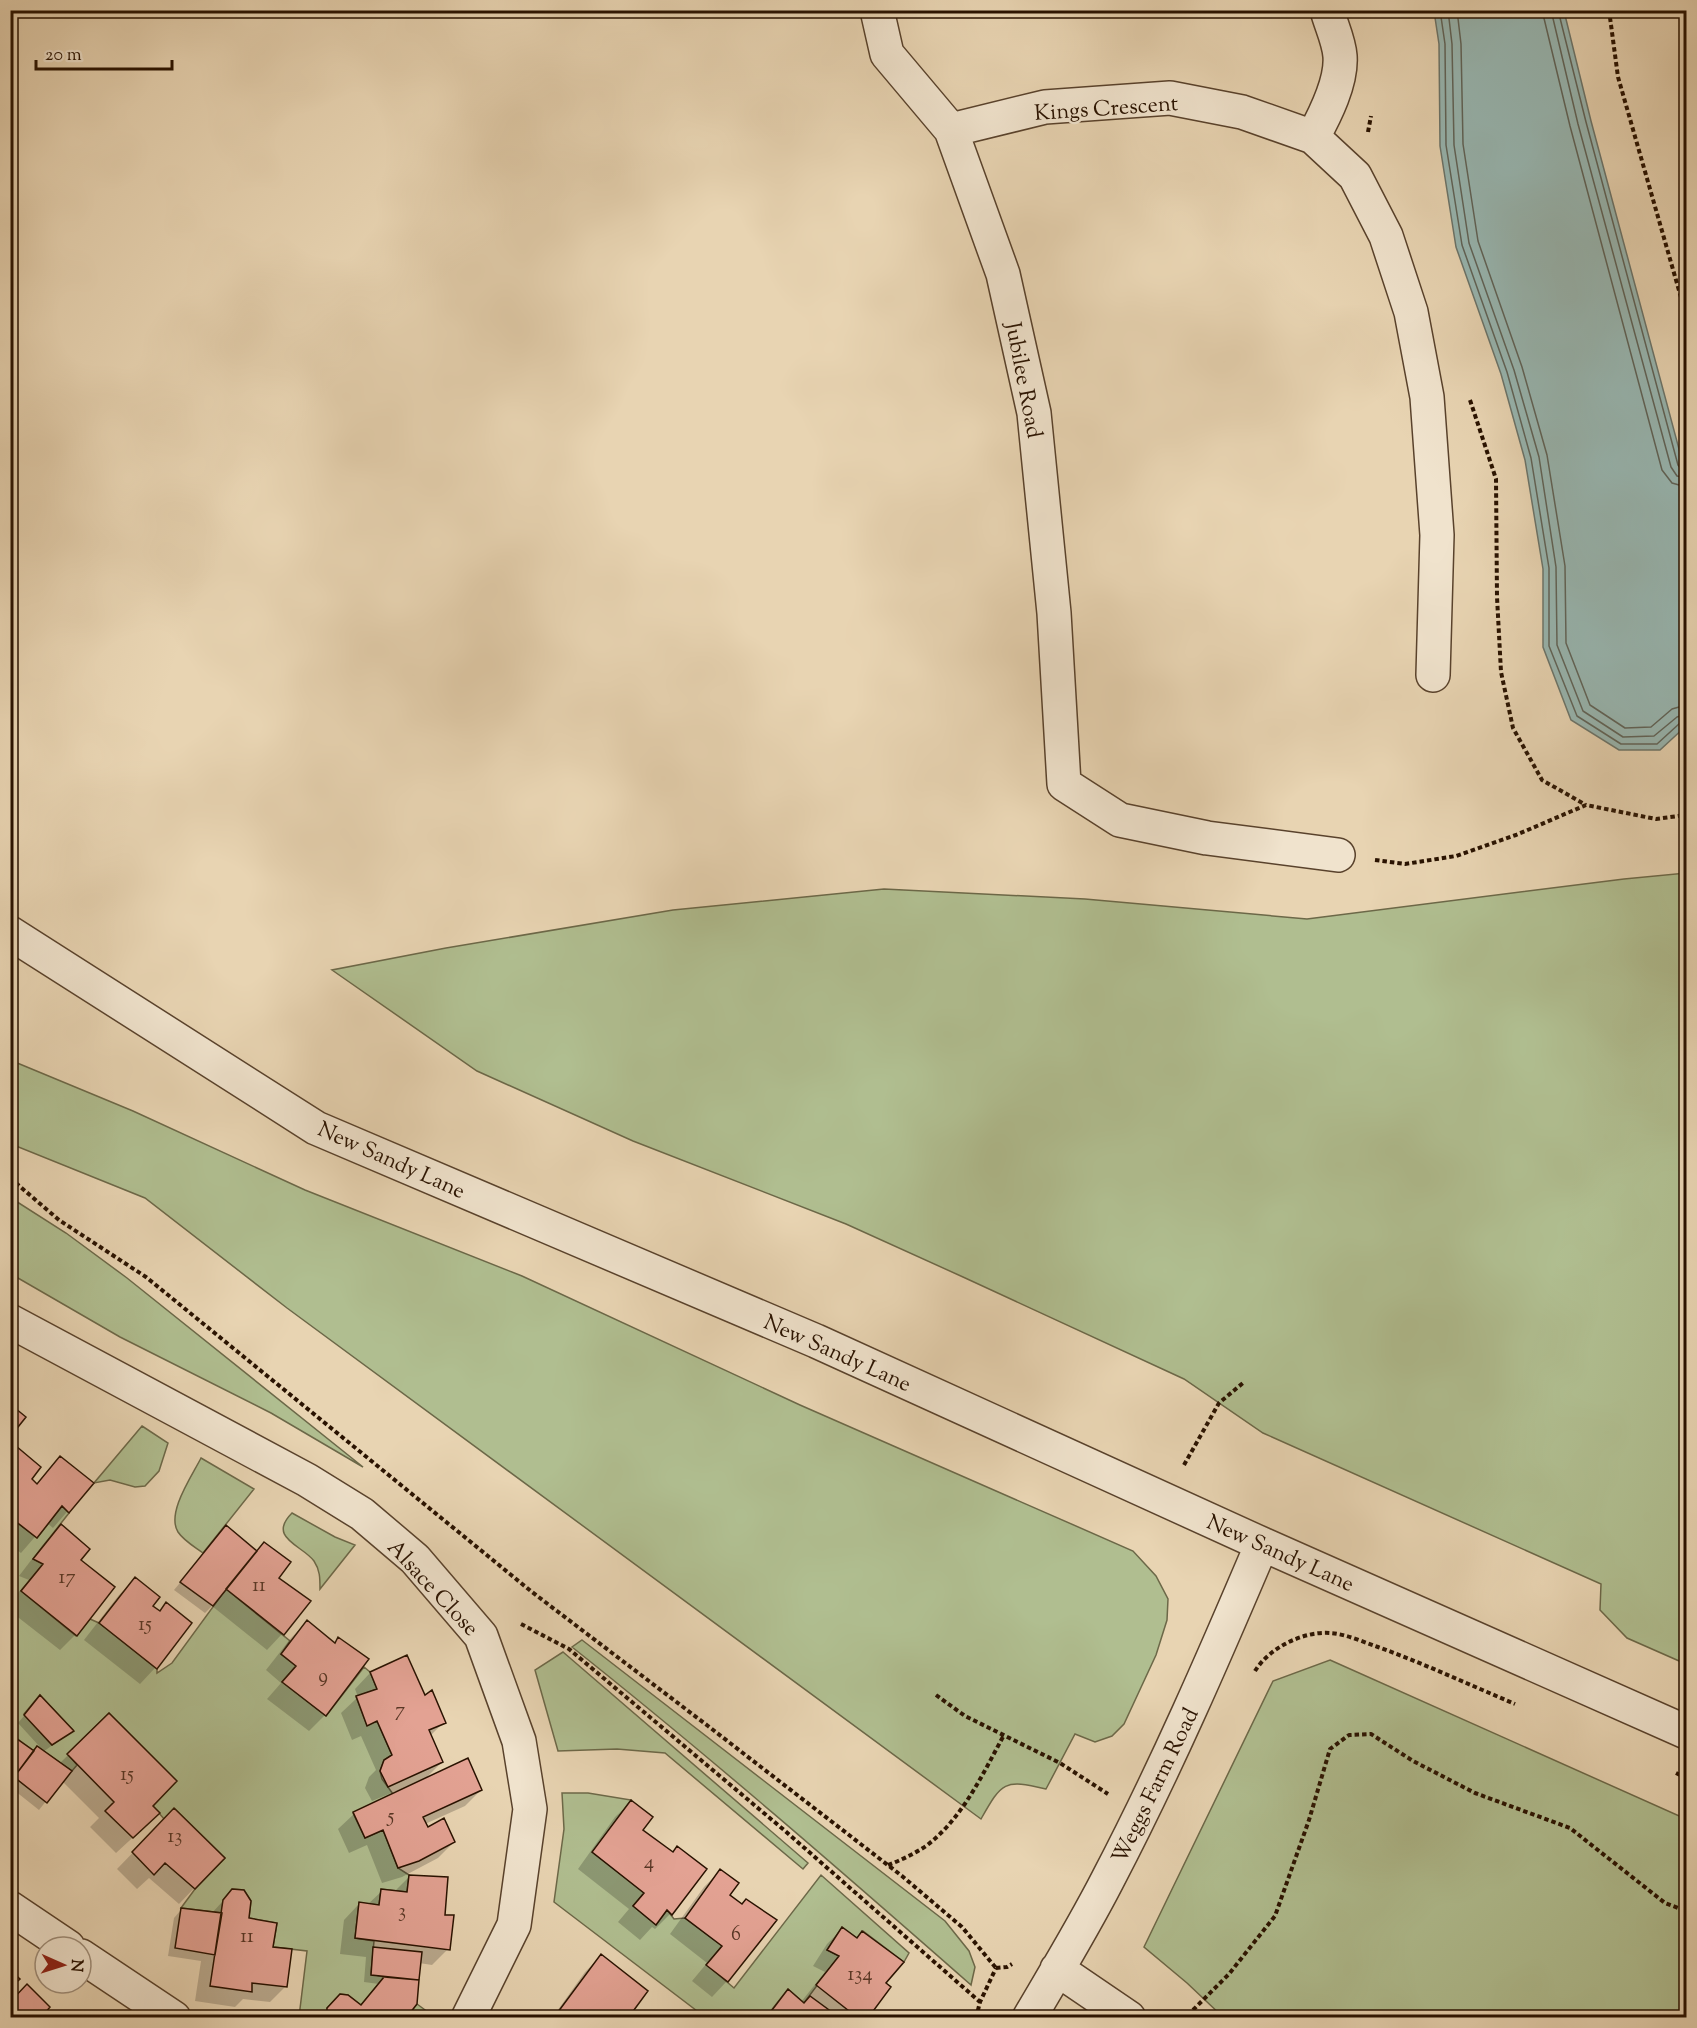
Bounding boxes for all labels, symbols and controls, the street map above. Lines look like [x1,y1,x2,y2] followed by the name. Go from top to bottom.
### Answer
[36,33,172,71] scale bar
[45,43,82,69] text: 20 m
[1033,89,1180,131] street label: Kings Crescent
[995,319,1049,441] street label: Jubilee Road
[312,1115,470,1209] street label: New Sandy Lane
[758,1308,916,1402] street label: New Sandy Lane
[1201,1508,1359,1602] street label: New Sandy Lane
[379,1534,485,1645] street label: Alsace Close
[59,1564,75,1593] house number: 17
[252,1572,266,1601] house number: 11
[138,1611,152,1640] house number: 15
[318,1663,328,1692] house number: 9
[395,1697,405,1726] house number: 7
[1105,1703,1208,1870] street label: Weggs Farm Road
[120,1761,134,1790] house number: 15
[387,1803,395,1832] house number: 5
[168,1823,182,1852] house number: 13
[644,1849,654,1878] house number: 4
[398,1898,406,1927] house number: 3
[731,1921,741,1950] house number: 6
[240,1923,254,1952] house number: 11
[33,1935,93,1995] north arrow
[64,1959,87,1973] text: N
[848,1961,872,1990] house number: 134

